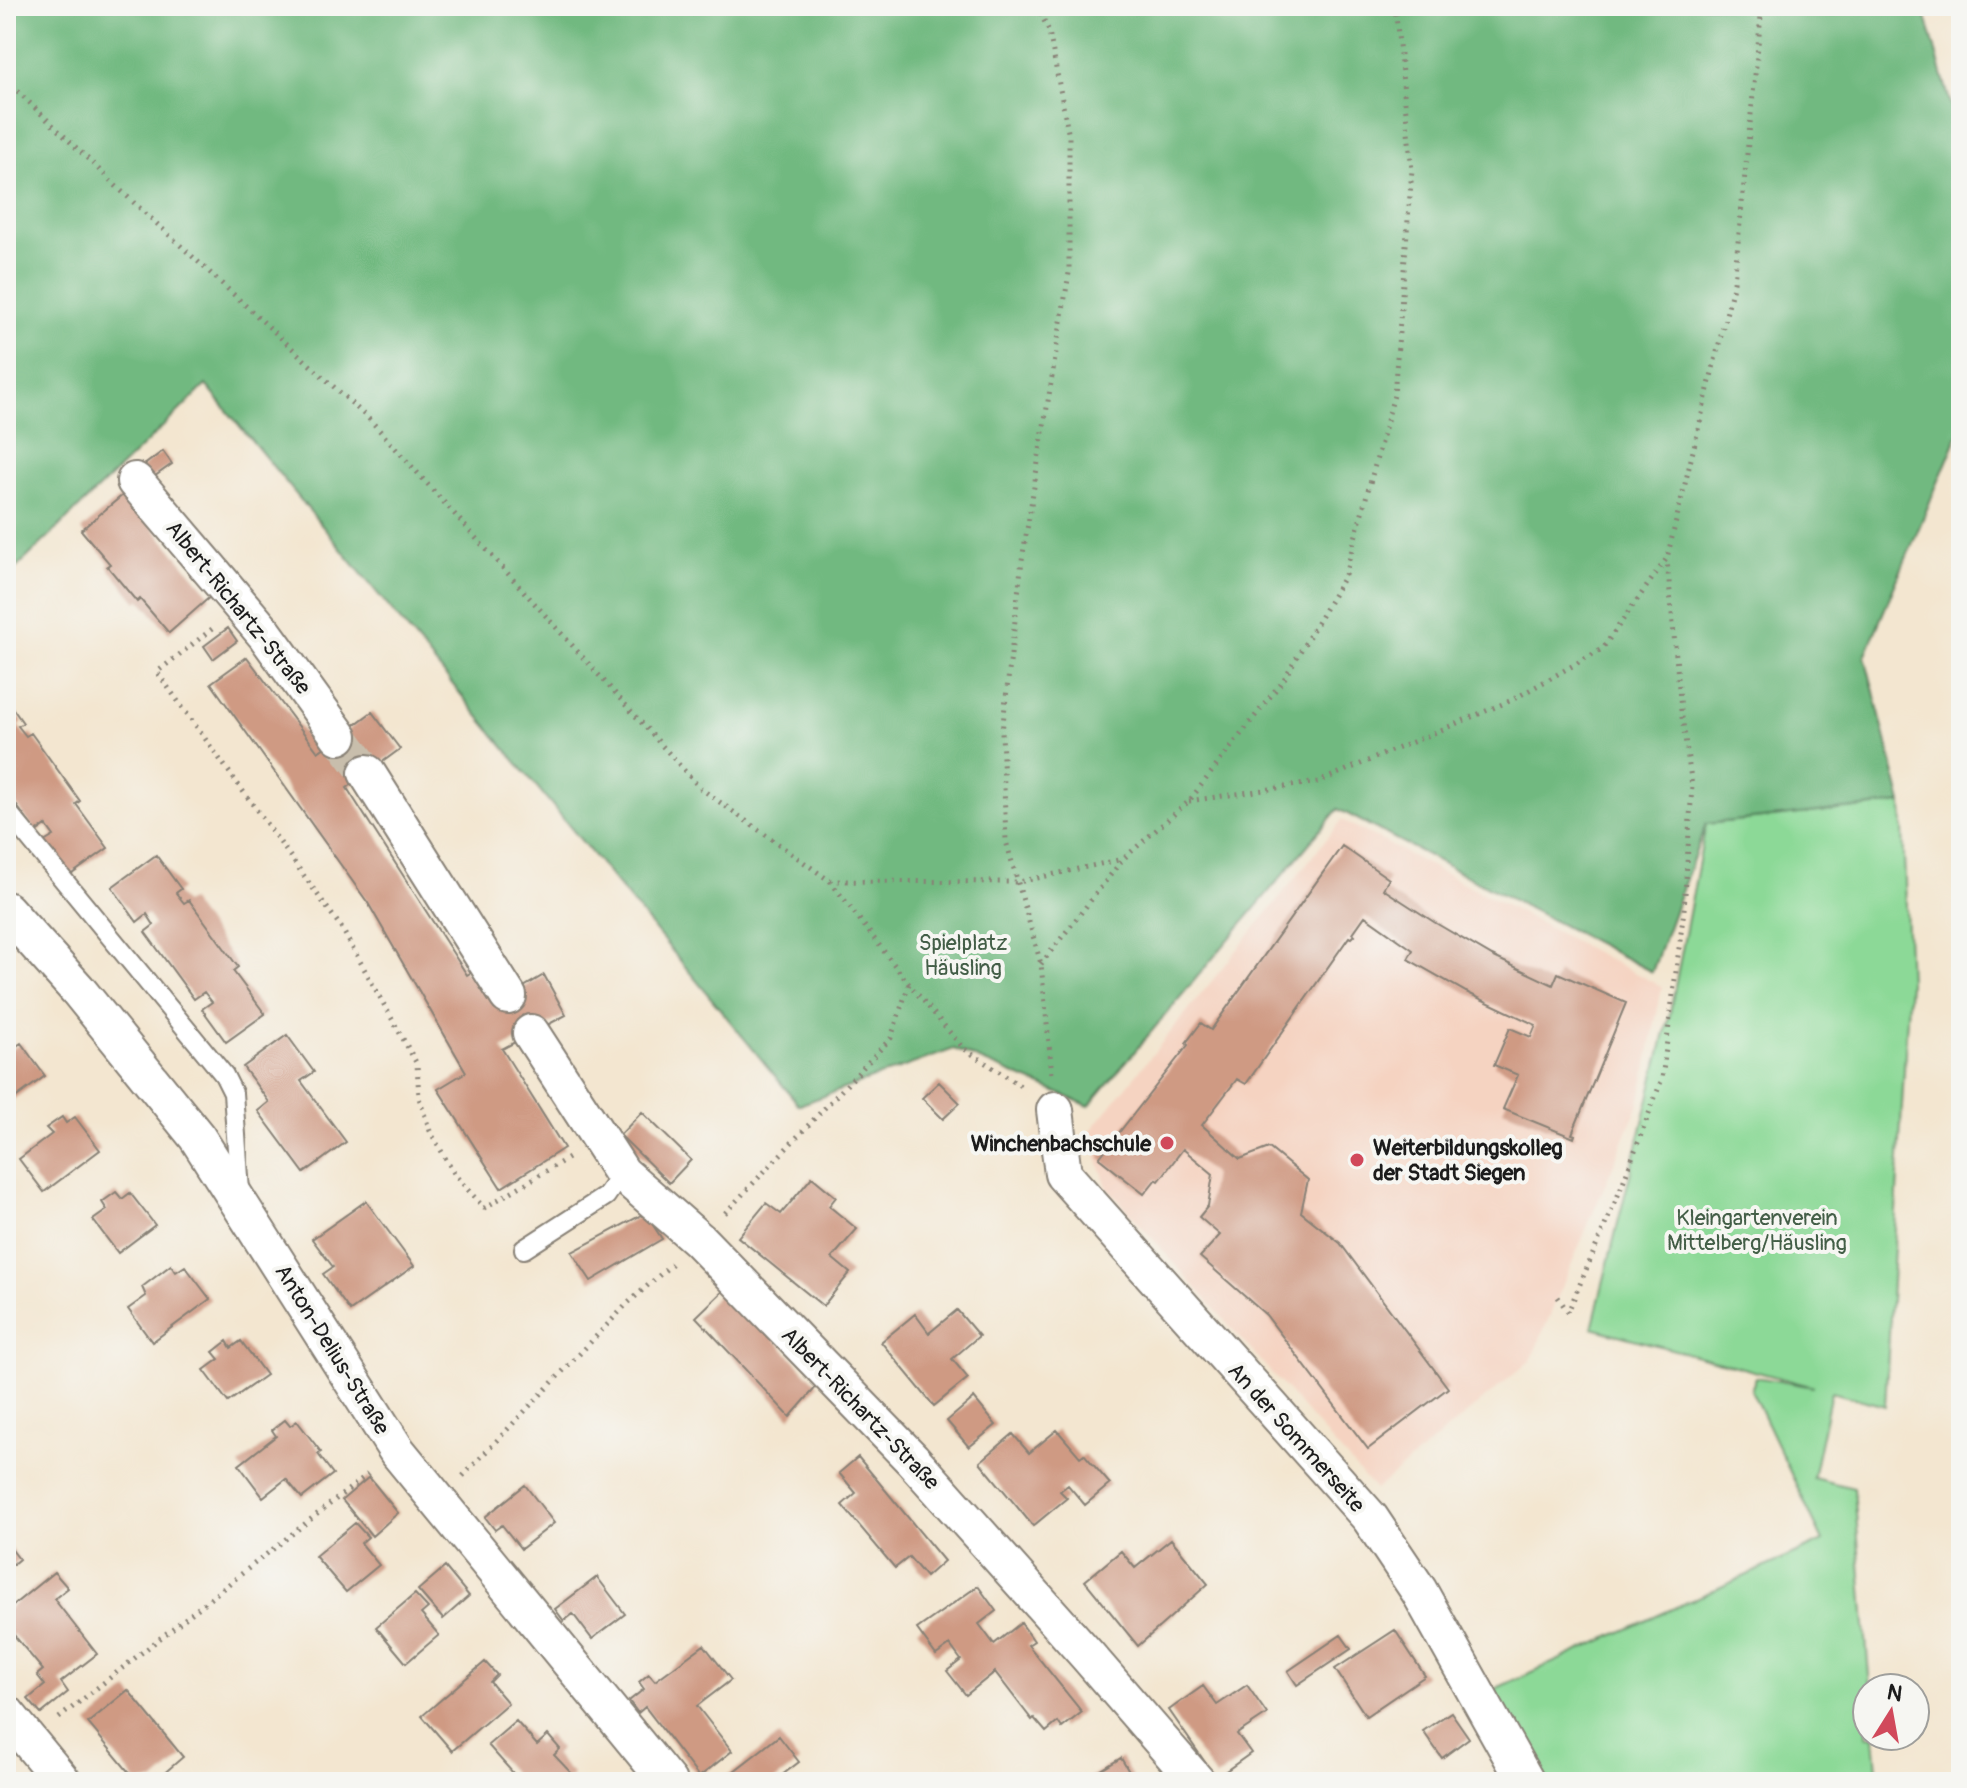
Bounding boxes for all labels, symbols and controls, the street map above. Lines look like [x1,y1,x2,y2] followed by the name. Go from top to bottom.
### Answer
[159,515,317,700] street label: Albert-Richartz-Straße
[919,929,1007,982] park label: Spielplatz Häusling
[971,1130,1152,1158] place label: Winchenbachschule
[1158,1134,1176,1152] marker: Winchenbachschule
[1373,1134,1563,1187] place label: Weiterbildungskolleg der Stadt Siegen
[1348,1151,1366,1169] marker: Weiterbildungskolleg der Stadt Siegen
[1667,1204,1847,1257] park label: Kleingartenverein Mittelberg/Häusling
[268,1259,396,1440] street label: Anton-Delius-Straße
[775,1321,945,1496] street label: Albert-Richartz-Straße
[1222,1357,1371,1519] street label: An der Sommerseite
[1851,1672,1931,1752] north arrow
[1885,1678,1905,1709] text: N

